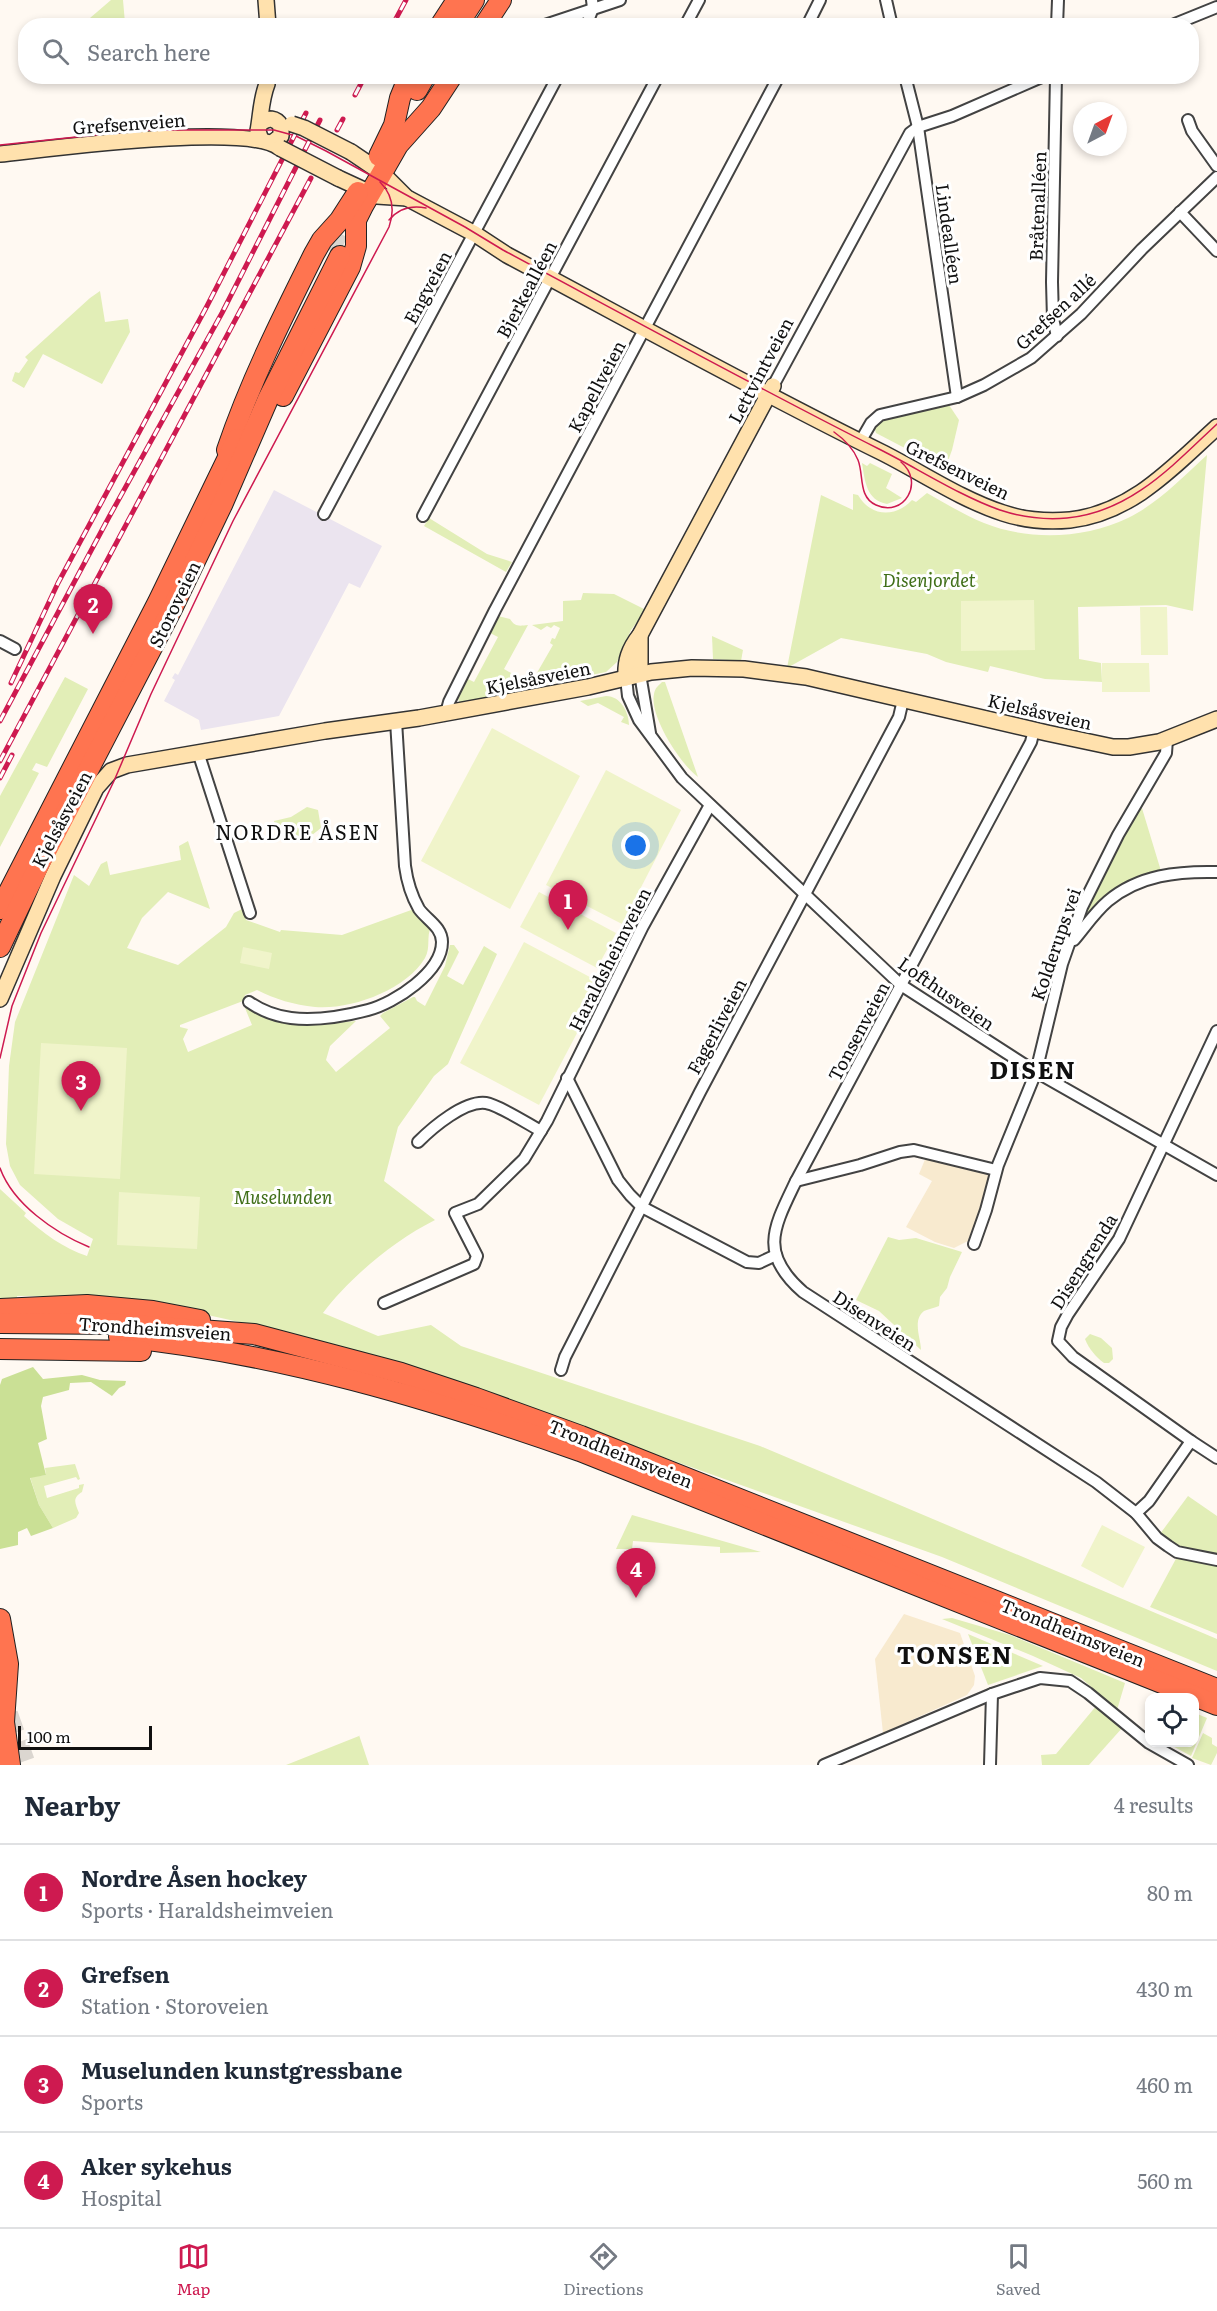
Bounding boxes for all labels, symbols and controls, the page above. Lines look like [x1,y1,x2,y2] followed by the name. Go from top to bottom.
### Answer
[18,18,1199,84] search box
[39,35,72,68] icon: search
[87,35,210,68] text: Search here
[1073,102,1127,156] north arrow
[72,106,186,140] street label: Grefsenveien
[1022,151,1052,261] street label: Bråtenalléen
[930,182,970,286] street label: Lindealléen
[489,235,563,343] street label: Bjerkealléen
[396,245,458,329] street label: Engveien
[1009,266,1101,356] street label: Grefsen allé
[721,312,799,428] street label: Lettvintveien
[560,335,632,437] street label: Kapellveien
[901,432,1015,506] street label: Grefsenveien
[141,556,207,652] street label: Storoveien
[882,566,976,593] park label: Disenjordet
[74,584,112,634] pin: 2
[483,654,593,700] street label: Kjelsåsveien
[985,686,1095,736] street label: Kjelsåsveien
[24,766,98,872] street label: Kjelsåsveien
[215,816,381,846] district label: NORDRE ÅSEN
[621,831,650,860] your location
[548,880,588,930] pin: 1
[561,882,657,1036] street label: Haraldsheimveien
[1023,884,1087,1004] street label: Kolderups vei
[893,950,1001,1036] street label: Lofthusveien
[679,973,753,1079] street label: Fagerliveien
[820,976,896,1086] street label: Tonsenveien
[989,1051,1077,1086] district label: DISEN
[62,1062,100,1111] pin: 3
[234,1183,333,1210] park label: Muselunden
[1043,1207,1123,1314] street label: Disengrenda
[828,1283,922,1357] street label: Disenveien
[78,1309,233,1347] street label: Trondheimsveien
[545,1412,697,1494] street label: Trondheimsveien
[616,1548,656,1598] pin: 4
[997,1591,1149,1673] street label: Trondheimsveien
[897,1636,1013,1671] district label: TONSEN
[1145,1693,1199,1747] map controls
[1145,1693,1199,1747] button: locate
[18,1723,152,1750] scale bar
[27,1724,71,1748] text: 100 m
[24,1785,120,1824] text: Nearby
[1114,1789,1193,1819] text: 4 results
[81,1861,307,1894] text: Nordre Åsen hockey
[39,1877,48,1907] text: 1
[1147,1877,1193,1907] text: 80 m
[81,1894,334,1924] text: Sports · Haraldsheimveien
[81,1957,170,1990] text: Grefsen
[38,1973,49,2003] text: 2
[1136,1973,1193,2003] text: 430 m
[81,1990,269,2020] text: Station · Storoveien
[81,2053,402,2086] text: Muselunden kunstgressbane
[38,2069,49,2099] text: 3
[1136,2069,1193,2099] text: 460 m
[81,2086,143,2116] text: Sports
[81,2149,232,2182] text: Aker sykehus
[37,2165,50,2195] text: 4
[1137,2165,1193,2195] text: 560 m
[81,2182,162,2212] text: Hospital
[176,2240,210,2300] tab: Map
[563,2240,643,2300] tab: Directions
[996,2240,1041,2300] tab: Saved

